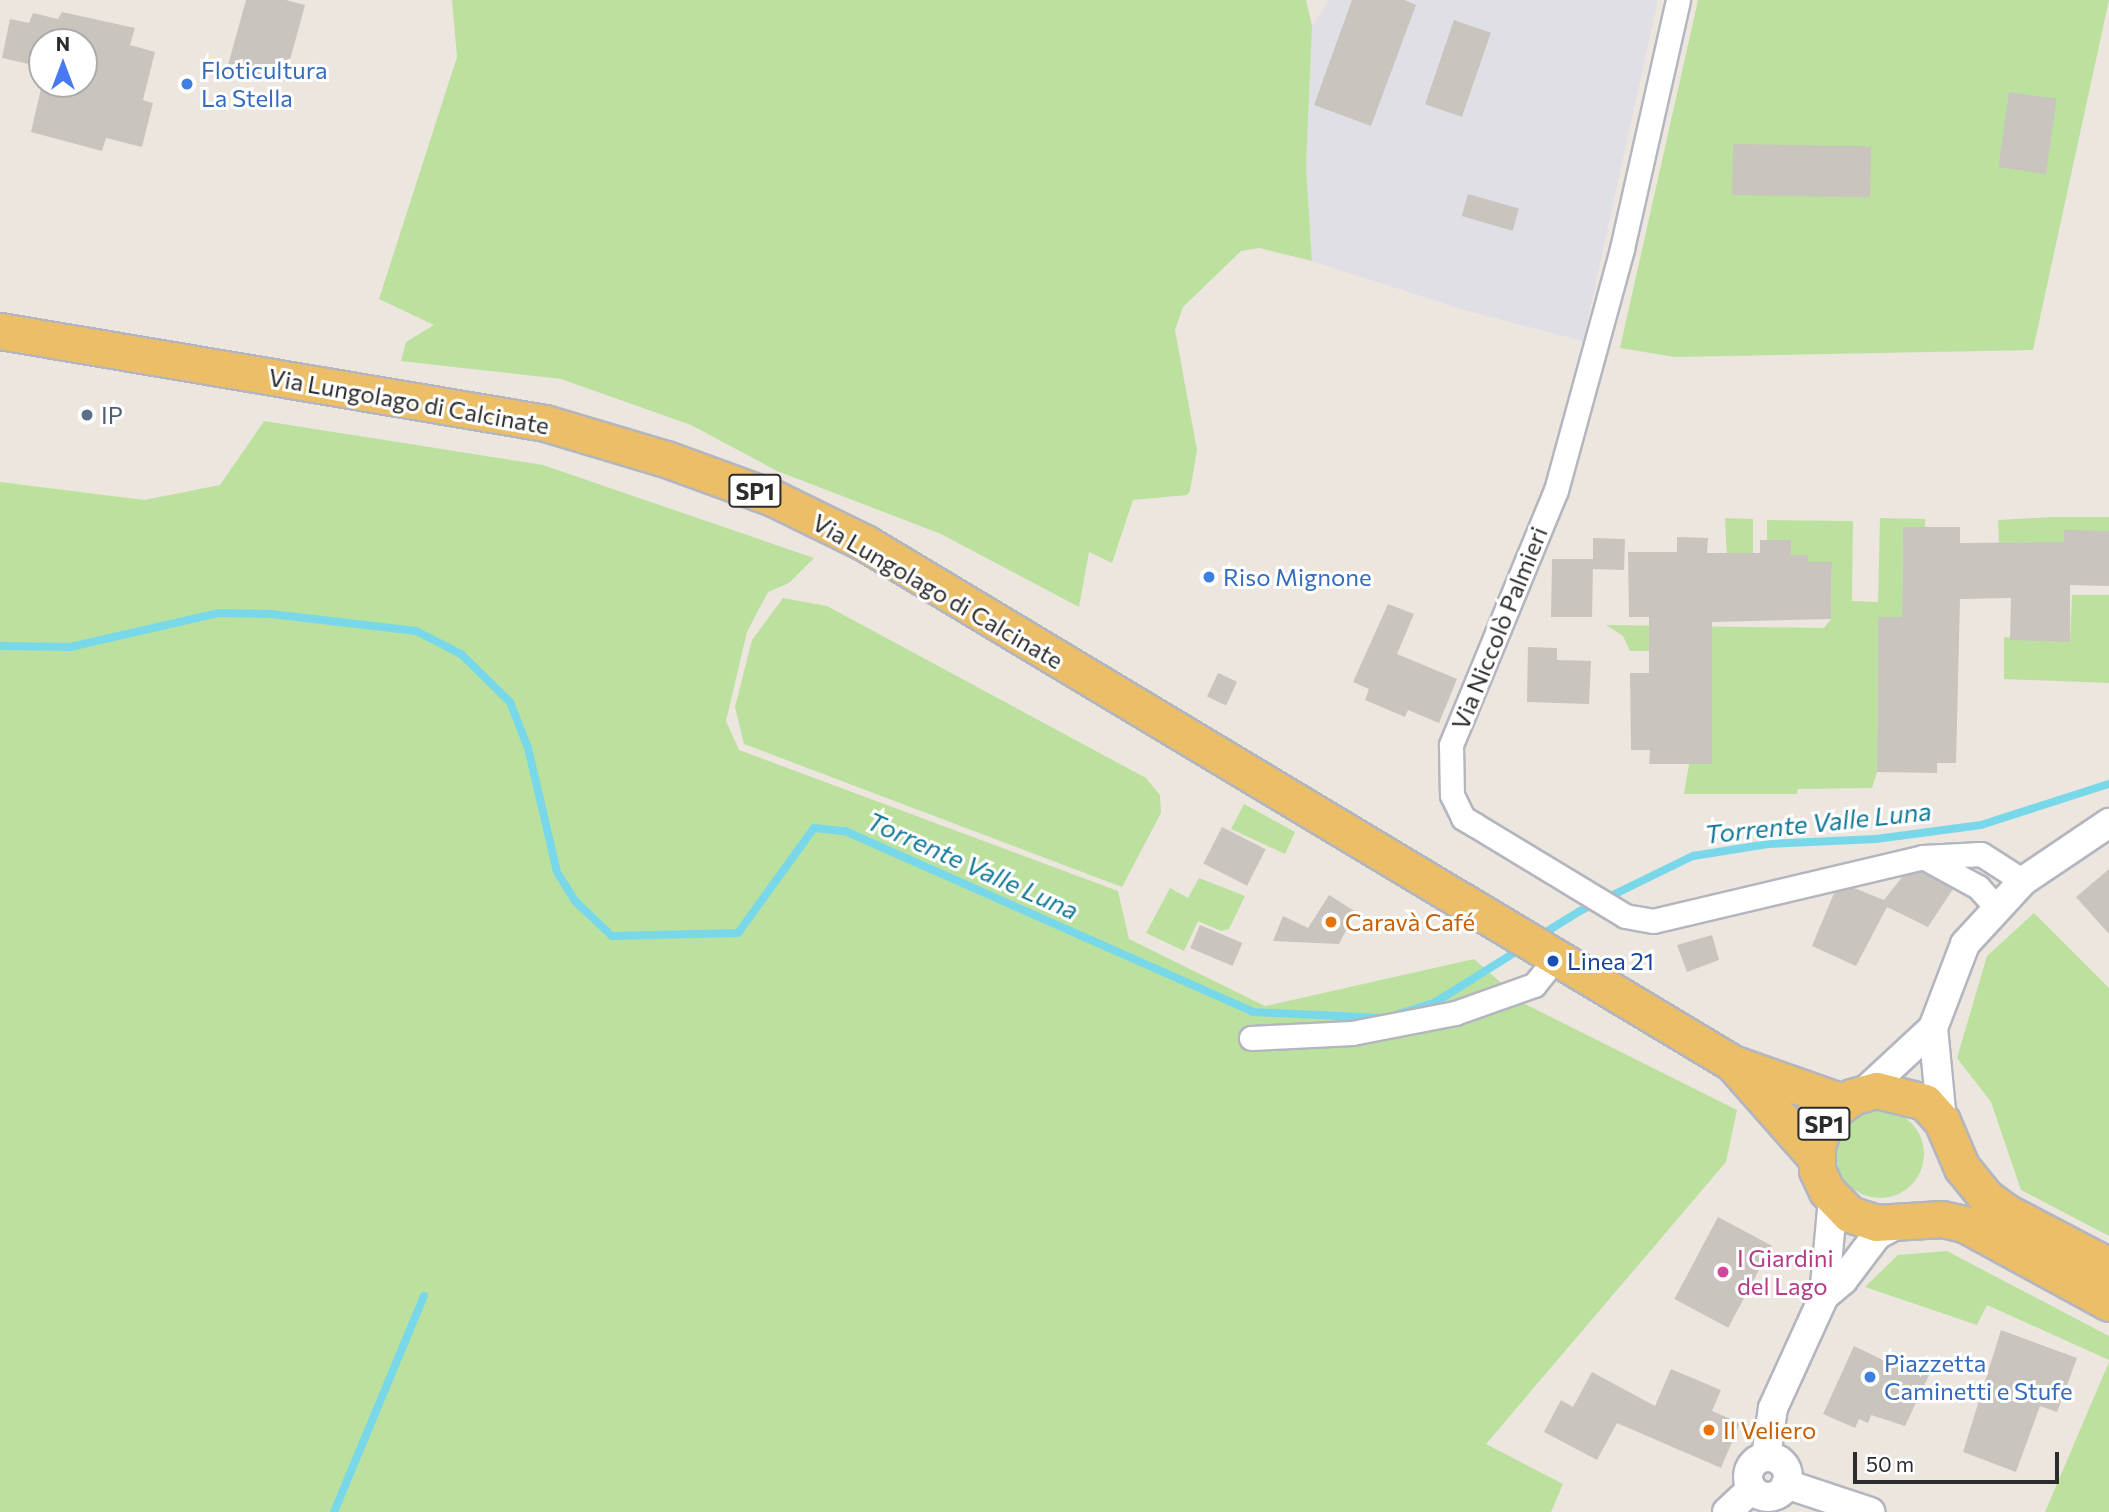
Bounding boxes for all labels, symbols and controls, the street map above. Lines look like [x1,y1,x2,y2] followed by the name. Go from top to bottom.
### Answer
[28,28,98,98] north arrow
[56,32,70,55] text: N
[201,56,328,112] place label: Floticultura La Stella
[179,76,195,92] marker: Floticultura La Stella
[266,362,552,440] street label: Via Lungolago di Calcinate
[101,401,123,429] place label: IP
[79,407,95,423] marker: IP
[727,471,783,510] road number: SP1
[808,507,1068,675] street label: Via Lungolago di Calcinate
[1445,522,1553,734] street label: Via Niccolò Palmieri
[1223,563,1372,591] place label: Riso Mignone
[1201,569,1217,585] marker: Riso Mignone
[1703,795,1933,849] water label: Torrente Valle Luna
[862,804,1084,926] water label: Torrente Valle Luna
[1345,908,1475,936] place label: Caravà Café
[1323,914,1339,930] marker: Caravà Café
[1567,947,1654,975] place label: Linea 21
[1545,953,1561,969] marker: Linea 21
[1796,1105,1852,1144] road number: SP1
[1737,1244,1834,1300] place label: I Giardini del Lago
[1715,1264,1731,1280] marker: I Giardini del Lago
[1884,1349,2073,1405] place label: Piazzetta Caminetti e Stufe
[1862,1369,1878,1385] marker: Piazzetta Caminetti e Stufe
[1723,1416,1816,1444] place label: Il Veliero
[1701,1422,1717,1438] marker: Il Veliero
[1857,1438,2064,1482] scale bar
[1866,1451,1914,1476] text: 50 m

